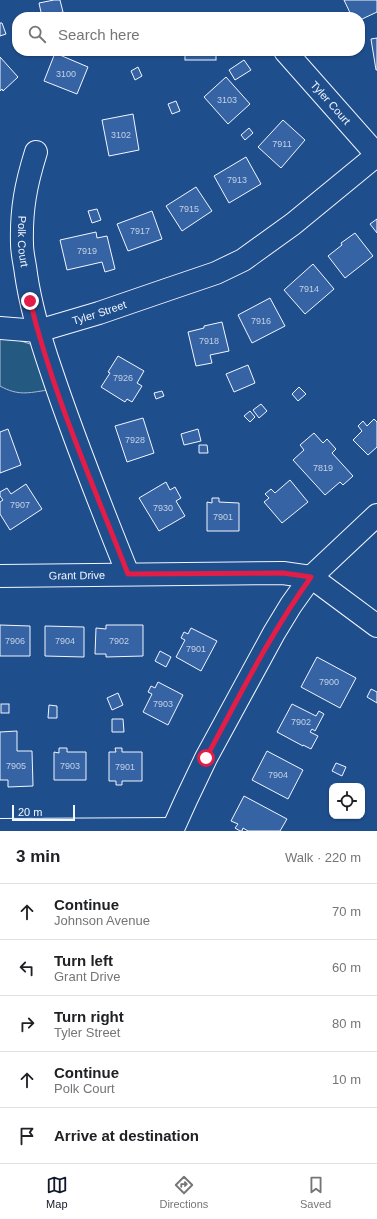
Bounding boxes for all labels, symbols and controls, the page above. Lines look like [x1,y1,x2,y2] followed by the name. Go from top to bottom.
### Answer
[12,12,365,56] search box
[26,23,48,45] icon: search
[58,26,140,43] text: Search here
[56,69,76,79] house number: 3100
[308,79,353,127] street label: Tyler Court
[217,95,237,105] house number: 3103
[111,130,131,140] house number: 3102
[272,139,292,149] house number: 7911
[227,175,247,185] house number: 7913
[179,204,199,214] house number: 7915
[16,215,31,268] street label: Polk Court
[130,226,150,236] house number: 7917
[77,246,97,256] house number: 7919
[299,284,319,294] house number: 7914
[21,292,39,310] route end
[71,298,128,327] street label: Tyler Street
[251,316,271,326] house number: 7916
[199,336,219,346] house number: 7918
[113,373,133,383] house number: 7926
[125,435,145,445] house number: 7928
[313,463,333,473] house number: 7819
[10,500,30,510] house number: 7907
[153,503,173,513] house number: 7930
[213,512,233,522] house number: 7901
[49,569,105,581] street label: Grant Drive
[5,636,25,646] house number: 7906
[55,636,75,646] house number: 7904
[109,636,129,646] house number: 7902
[186,644,206,654] house number: 7901
[319,677,339,687] house number: 7900
[153,699,173,709] house number: 7903
[291,717,311,727] house number: 7902
[197,749,215,767] route start
[6,761,26,771] house number: 7905
[60,761,80,771] house number: 7903
[115,762,135,772] house number: 7901
[268,770,288,780] house number: 7904
[329,783,365,819] map controls
[329,783,365,819] button: locate
[12,803,75,822] scale bar
[18,806,42,818] text: 20 m
[16,847,60,866] text: 3 min
[285,850,361,865] text: Walk · 220 m
[54,896,119,913] text: Continue
[16,901,38,923] icon: ahead
[332,904,361,919] text: 70 m
[54,913,150,928] text: Johnson Avenue
[54,952,113,969] text: Turn left
[16,957,38,979] icon: left
[332,960,361,975] text: 60 m
[54,969,120,984] text: Grant Drive
[54,1008,124,1025] text: Turn right
[16,1013,38,1035] icon: right
[332,1016,361,1031] text: 80 m
[54,1025,120,1040] text: Tyler Street
[54,1064,119,1081] text: Continue
[16,1069,38,1091] icon: ahead
[332,1072,361,1087] text: 10 m
[54,1081,115,1096] text: Polk Court
[16,1125,38,1147] icon: arrive
[54,1127,199,1144] text: Arrive at destination
[46,1174,68,1210] tab: Map
[159,1174,208,1210] tab: Directions
[300,1174,331,1210] tab: Saved

